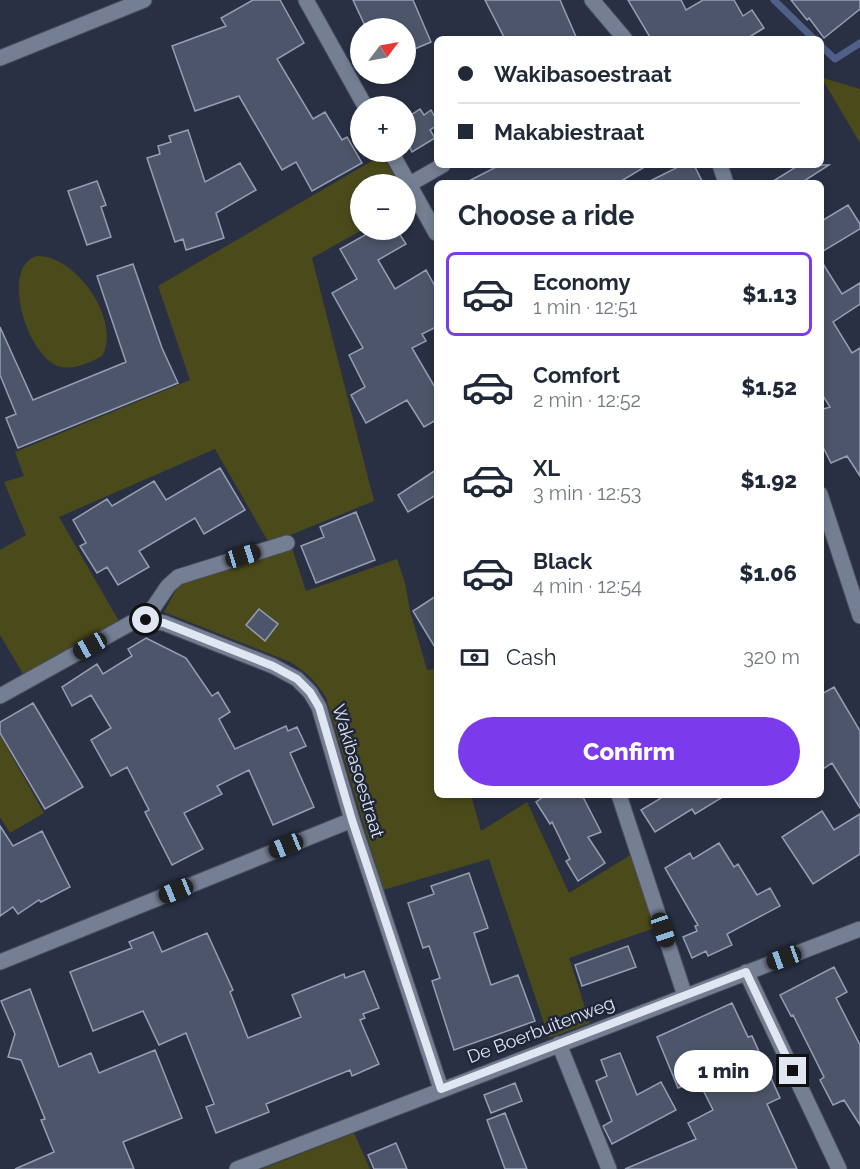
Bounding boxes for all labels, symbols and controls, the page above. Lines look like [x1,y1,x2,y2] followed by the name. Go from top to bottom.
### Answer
[350,18,416,84] north arrow
[350,18,416,240] map controls
[494,61,672,87] text: Wakibasoestraat
[350,96,416,162] button: +
[494,119,644,145] text: Makabiestraat
[350,174,416,240] button: −
[458,200,634,231] text: Choose a ride
[461,267,515,321] icon: car
[533,269,631,295] text: Economy
[742,281,797,307] text: $1.13
[533,295,637,319] text: 1 min · 12:51
[461,360,515,414] icon: car
[533,362,620,388] text: Comfort
[741,374,797,400] text: $1.52
[533,388,641,412] text: 2 min · 12:52
[461,453,515,507] icon: car
[533,455,560,481] text: XL
[741,467,797,493] text: $1.92
[533,481,641,505] text: 3 min · 12:53
[223,542,263,570] car
[461,546,515,600] icon: car
[533,548,592,574] text: Black
[739,560,797,586] text: $1.06
[533,574,642,598] text: 4 min · 12:54
[132,606,159,633] route start
[70,629,110,663] car
[458,641,491,674] icon: cash
[506,644,557,670] text: Cash
[743,645,800,669] text: 320 m
[328,702,389,840] street label: Wakibasoestraat
[458,717,800,786] button: Confirm
[266,831,306,861] car
[156,876,196,906] car
[649,910,677,950] car
[764,943,804,973] car
[464,992,617,1067] street label: De Boerbuitenweg
[673,1050,772,1092] callout: 1 min
[779,1057,806,1084] route end
[698,1059,749,1083] text: 1 min

